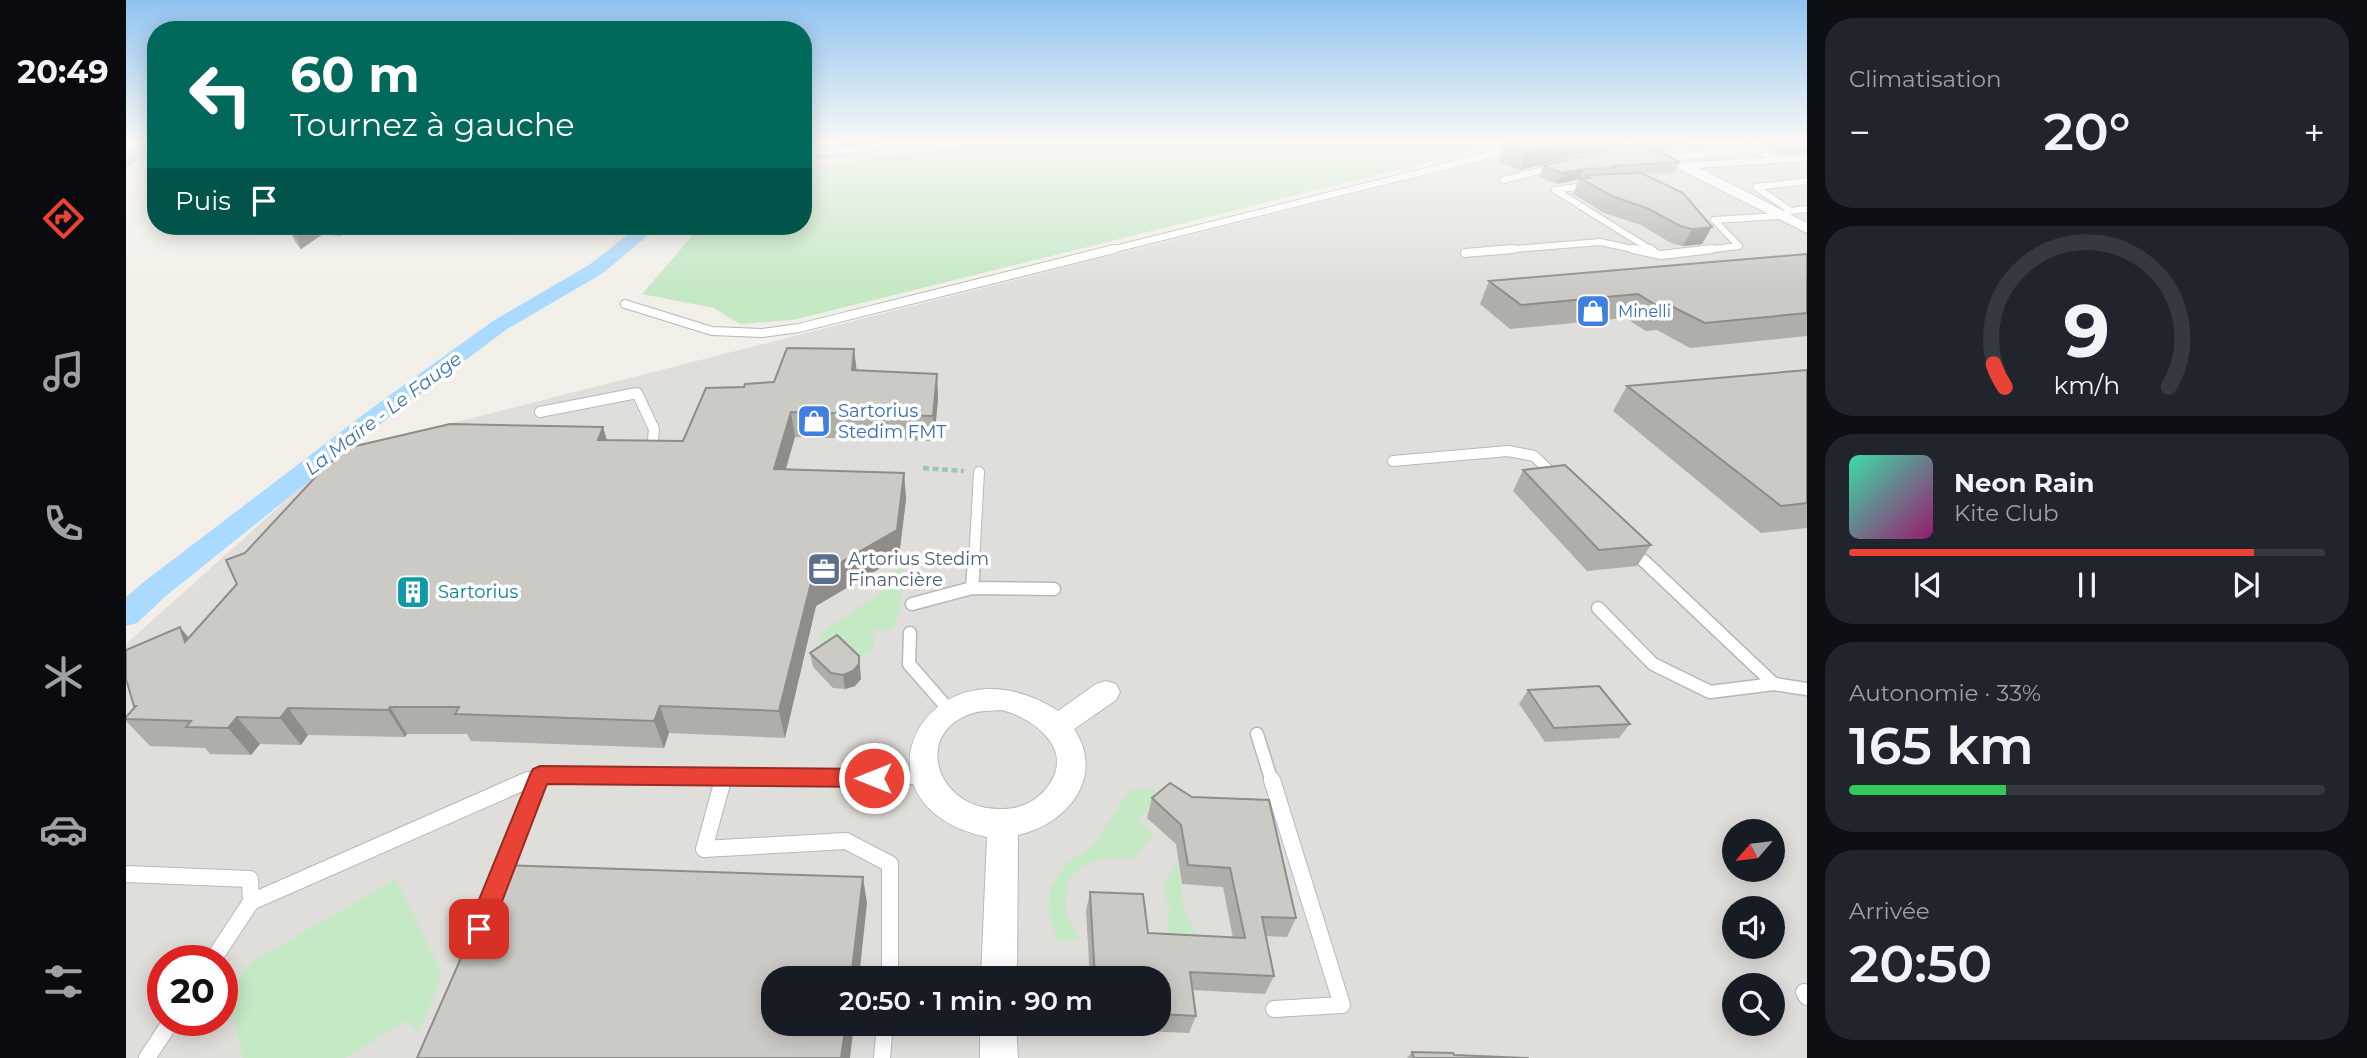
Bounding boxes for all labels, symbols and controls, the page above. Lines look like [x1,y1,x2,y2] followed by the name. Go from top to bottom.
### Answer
[290,45,420,104] text: 60 m
[175,49,266,140] icon: left
[17,52,109,91] text: 20:49
[1849,65,2001,93] text: Climatisation
[2043,100,2131,163] text: 20°
[290,105,575,144] text: Tournez à gauche
[1849,109,1871,156] text: −
[2303,109,2325,156] text: +
[245,182,283,220] icon: arrive
[175,185,231,217] text: Puis
[39,194,88,243] icon: directions
[2064,287,2110,375] text: 9
[1574,292,1612,330] shop icon: Minelli
[1618,302,1671,321] place label: Minelli
[39,347,88,396] icon: music
[300,347,466,480] water label: La Maïre - Le Fauge
[2054,370,2120,400] text: km/h
[838,400,947,443] place label: Sartorius Stedim FMT
[795,402,833,440] shop icon: Sartorius Stedim FMT
[1954,467,2095,499] text: Neon Rain
[39,499,88,548] icon: phone
[1954,499,2059,527] text: Kite Club
[848,548,989,591] place label: Artorius Stedim Financière
[805,550,843,588] office icon: Artorius Stedim Financière
[1909,566,1947,604] icon: previous
[2068,566,2106,604] icon: pause
[2227,566,2265,604] icon: next
[394,573,432,611] building icon: Sartorius
[438,581,518,603] place label: Sartorius
[39,652,88,701] icon: climate
[1849,679,2041,707] text: Autonomie · 33%
[1849,714,2034,777] text: 165 km
[837,741,911,815] position arrow
[39,805,88,854] icon: car
[1722,819,1785,882] north arrow
[1722,819,1785,1036] map controls
[1722,896,1785,959] button: sound
[1849,897,1930,925] text: Arrivée
[449,899,509,959] pin
[460,910,498,948] icon: arrive
[1849,932,1992,995] text: 20:50
[147,945,238,1036] speed limit sign: 20
[39,957,88,1006] icon: filters
[1722,973,1785,1036] button: search
[839,985,1093,1017] text: 20:50 · 1 min · 90 m

